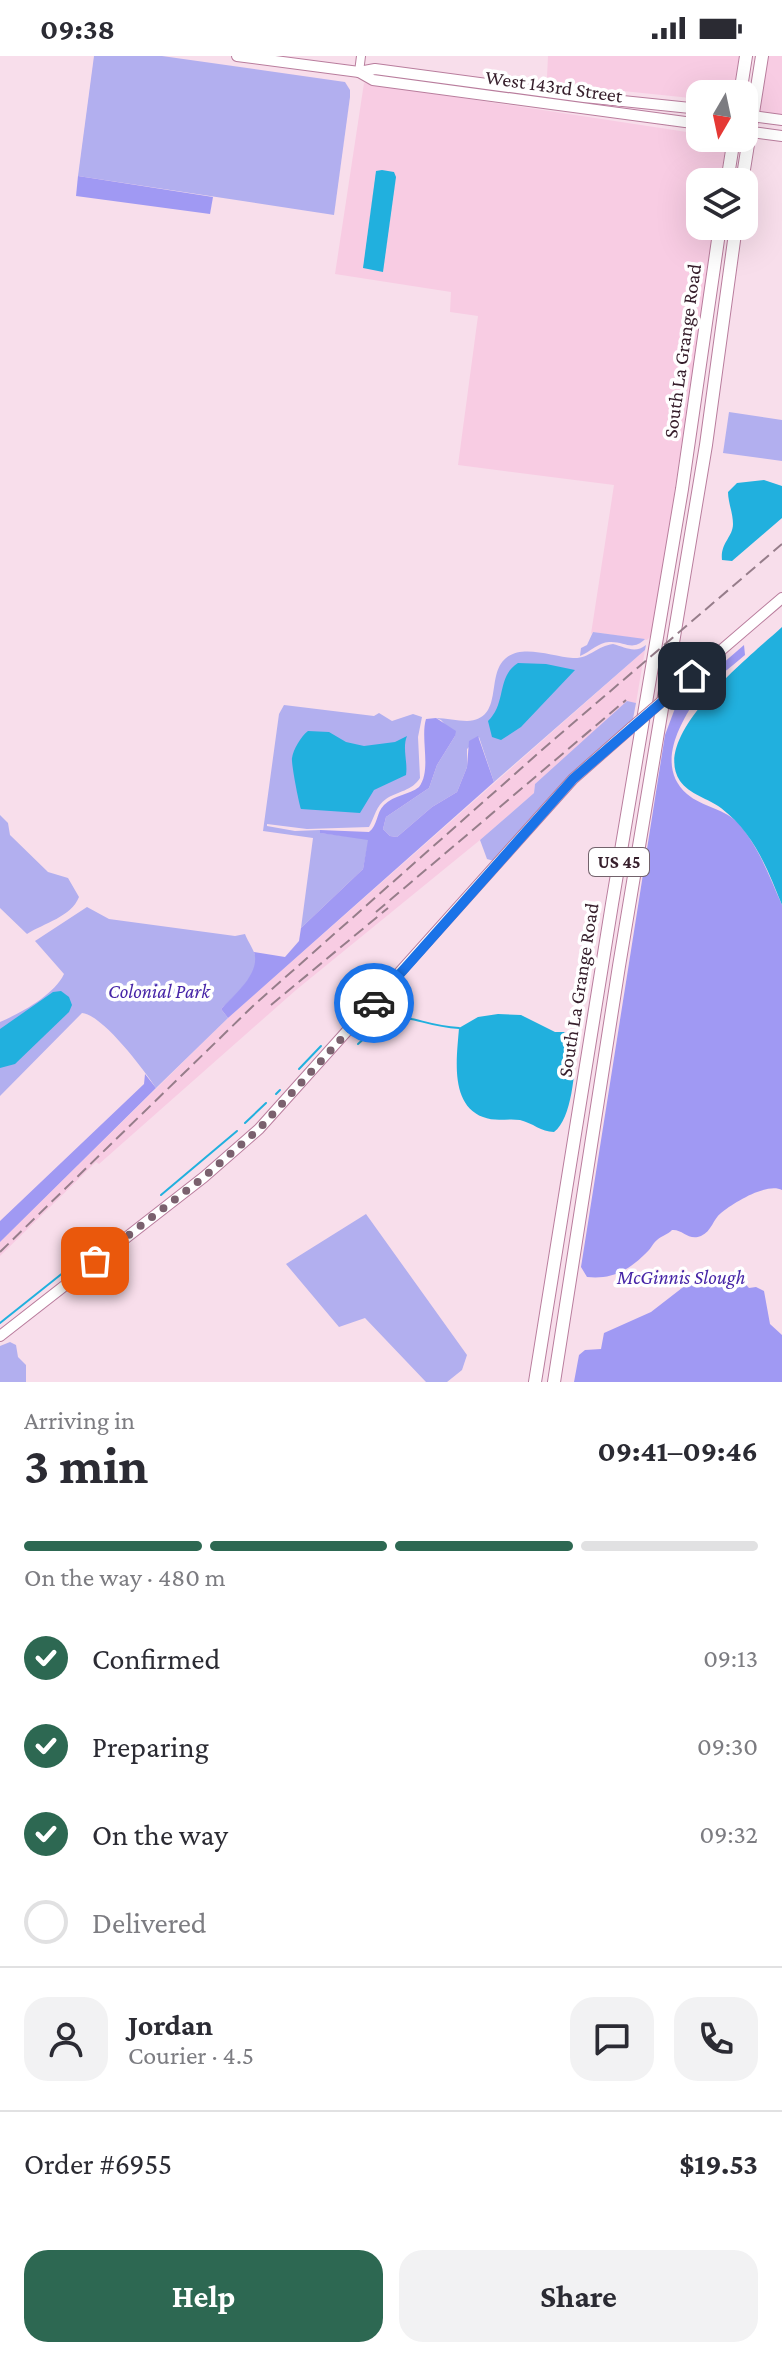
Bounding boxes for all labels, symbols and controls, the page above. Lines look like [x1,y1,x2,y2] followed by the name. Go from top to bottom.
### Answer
[40,12,115,45] text: 09:38
[484,65,624,107] street label: West 143rd Street
[686,80,758,152] north arrow
[686,80,758,240] map controls
[686,168,758,240] button: layers
[659,262,706,440] street label: South La Grange Road
[658,642,726,710] pin
[670,654,714,698] icon: home
[589,848,649,876] road number: US 45
[553,901,604,1079] street label: South La Grange Road
[334,963,414,1043] courier
[108,980,211,1002] park label: Colonial Park
[352,981,396,1025] icon: car
[61,1227,129,1295] pin
[73,1239,117,1283] icon: bag
[616,1266,745,1289] park label: McGinnis Slough
[24,1406,135,1435] text: Arriving in
[598,1434,758,1467] text: 09:41–09:46
[24,1436,148,1494] text: 3 min
[24,1563,226,1592] text: On the way · 480 m
[24,1636,68,1680] icon: check
[92,1642,220,1675] text: Confirmed
[703,1644,758,1673] text: 09:13
[24,1724,68,1768] icon: check
[92,1730,209,1763] text: Preparing
[697,1732,758,1761] text: 09:30
[24,1812,68,1856] icon: check
[92,1818,228,1851] text: On the way
[700,1820,758,1849] text: 09:32
[92,1906,207,1939] text: Delivered
[24,1997,108,2081] button: person
[570,1997,654,2081] button: chat
[674,1997,758,2081] button: phone
[128,2008,213,2041] text: Jordan
[128,2041,254,2070] text: Courier · 4.5
[24,2147,172,2180] text: Order #6955
[679,2147,758,2180] text: $19.53
[24,2250,383,2342] button: Help
[399,2250,758,2342] button: Share

